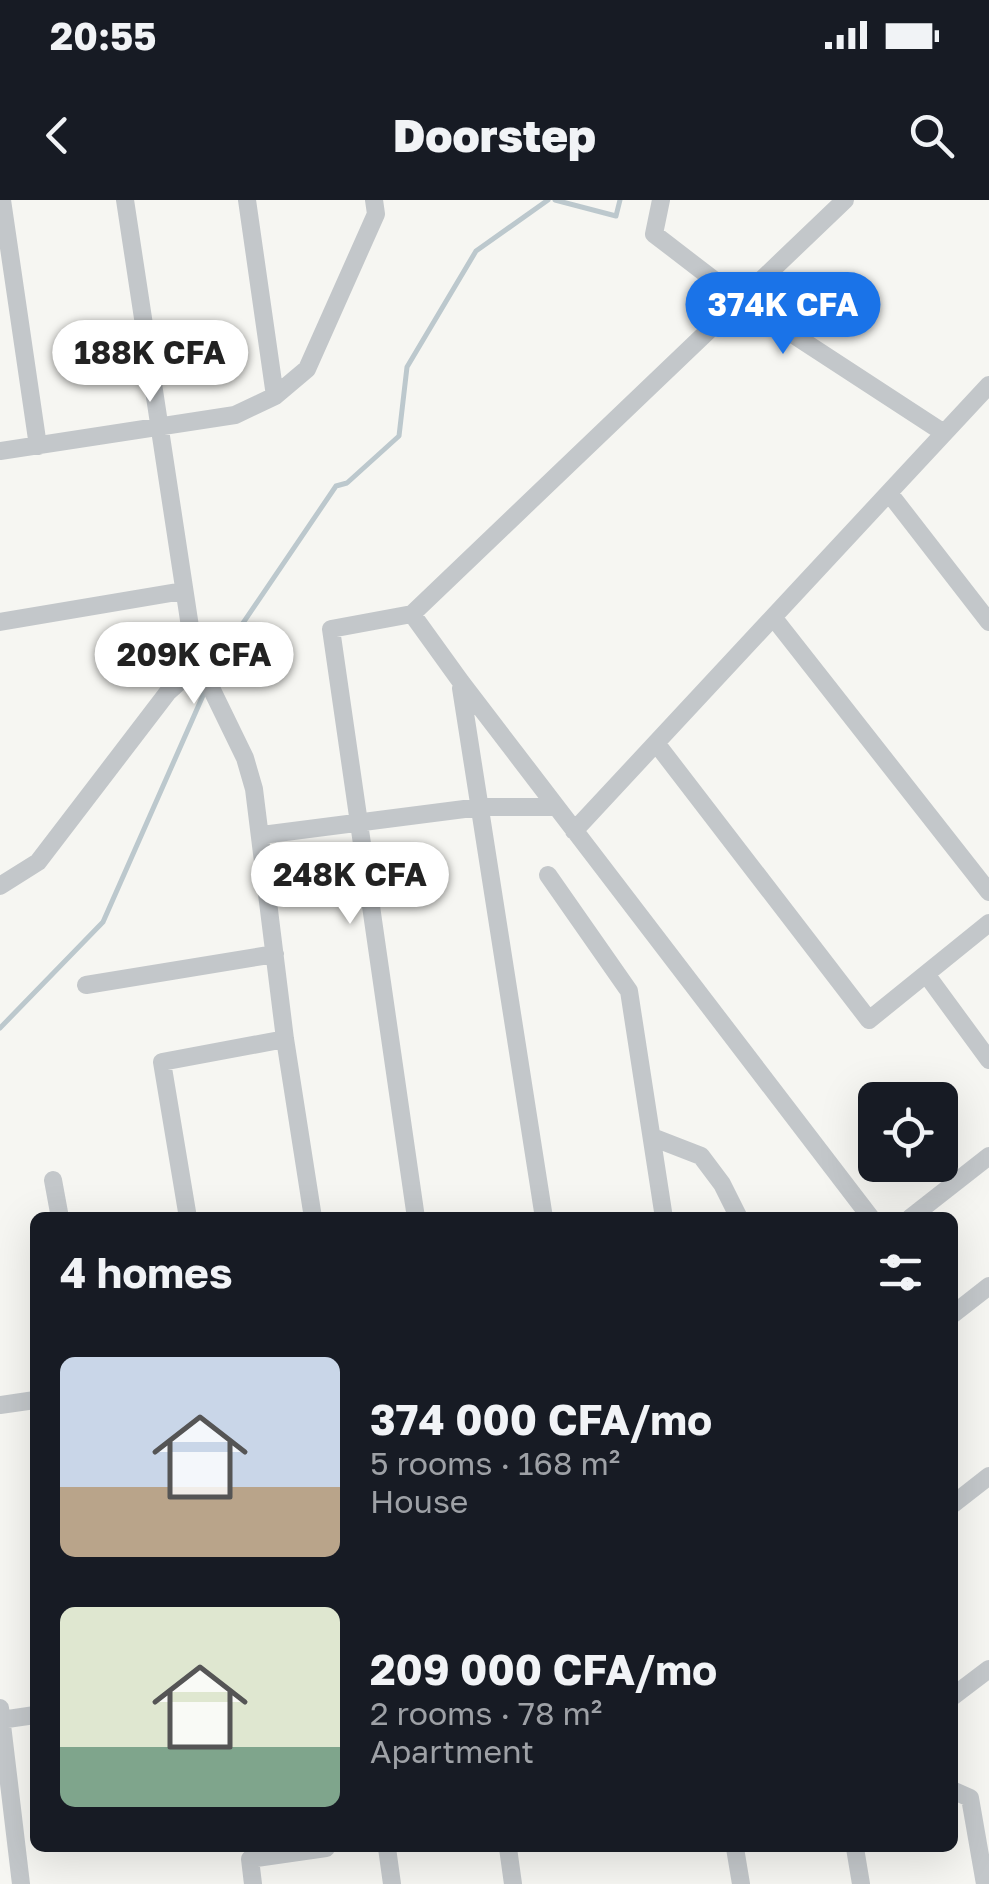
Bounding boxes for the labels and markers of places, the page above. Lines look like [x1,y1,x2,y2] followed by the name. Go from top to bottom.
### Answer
[680,272,886,357] pin: 374K CFA
[47,320,253,405] pin: 188K CFA
[91,622,297,707] pin: 209K CFA
[247,842,453,927] pin: 248K CFA

